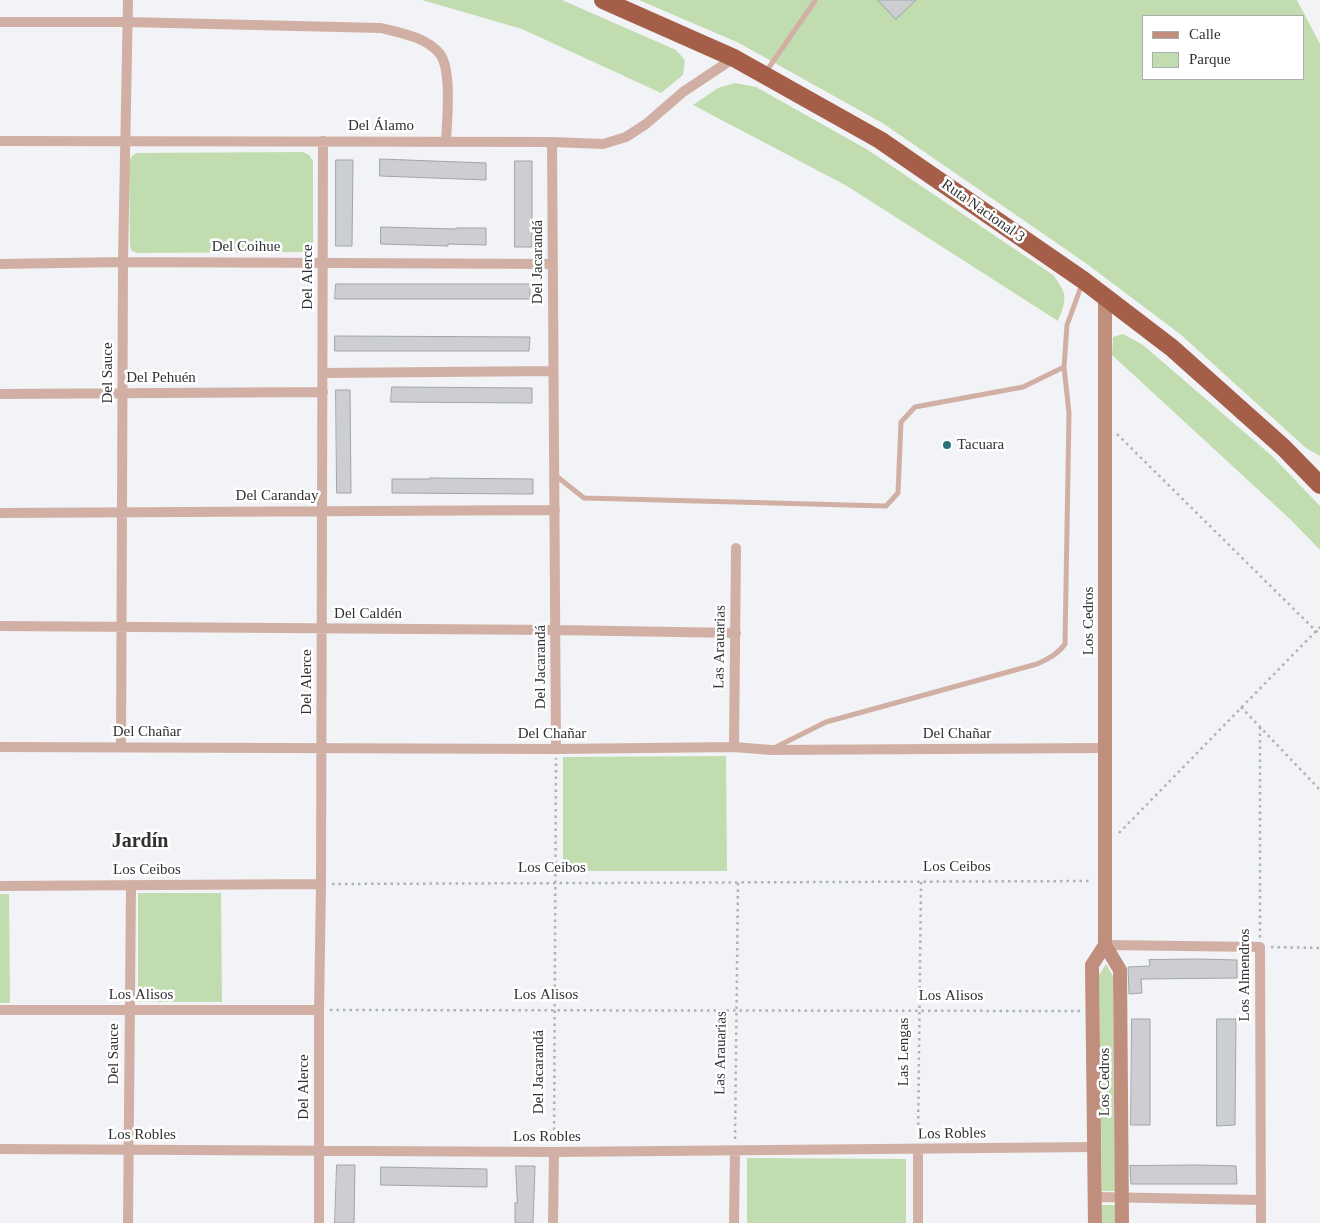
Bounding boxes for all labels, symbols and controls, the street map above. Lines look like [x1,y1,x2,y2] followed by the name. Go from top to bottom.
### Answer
[1142,15,1305,80] legend
[1189,26,1221,42] text: Calle
[1189,51,1231,67] text: Parque
[348,117,414,135] street label: Del Álamo
[938,176,1028,246] street label: Ruta Nacional 3
[529,220,547,304] street label: Del Jacarandá
[212,238,280,256] street label: Del Coihue
[299,244,317,310] street label: Del Alerce
[99,342,117,404] street label: Del Sauce
[126,369,196,387] street label: Del Pehuén
[957,436,1004,454] place label: Tacuara
[941,439,953,451] marker: Tacuara
[236,487,318,505] street label: Del Caranday
[1080,587,1098,655] street label: Los Cedros
[334,605,402,623] street label: Del Caldén
[710,605,730,689] street label: Las Arauarias
[532,625,550,709] street label: Del Jacarandá
[298,649,316,715] street label: Del Alerce
[113,723,181,741] street label: Del Chañar
[518,725,586,743] street label: Del Chañar
[923,725,991,743] street label: Del Chañar
[112,830,168,854] district label: Jardín
[923,858,991,876] street label: Los Ceibos
[518,859,586,877] street label: Los Ceibos
[113,861,181,879] street label: Los Ceibos
[1236,929,1254,1021] street label: Los Almendros
[109,986,173,1004] street label: Los Alisos
[514,986,578,1004] street label: Los Alisos
[919,987,983,1005] street label: Los Alisos
[711,1011,731,1095] street label: Las Arauarias
[895,1018,913,1086] street label: Las Lengas
[105,1023,123,1085] street label: Del Sauce
[530,1030,548,1114] street label: Del Jacarandá
[1096,1048,1114,1116] street label: Los Cedros
[295,1054,313,1120] street label: Del Alerce
[918,1124,986,1144] street label: Los Robles
[108,1126,176,1144] street label: Los Robles
[513,1128,581,1146] street label: Los Robles

